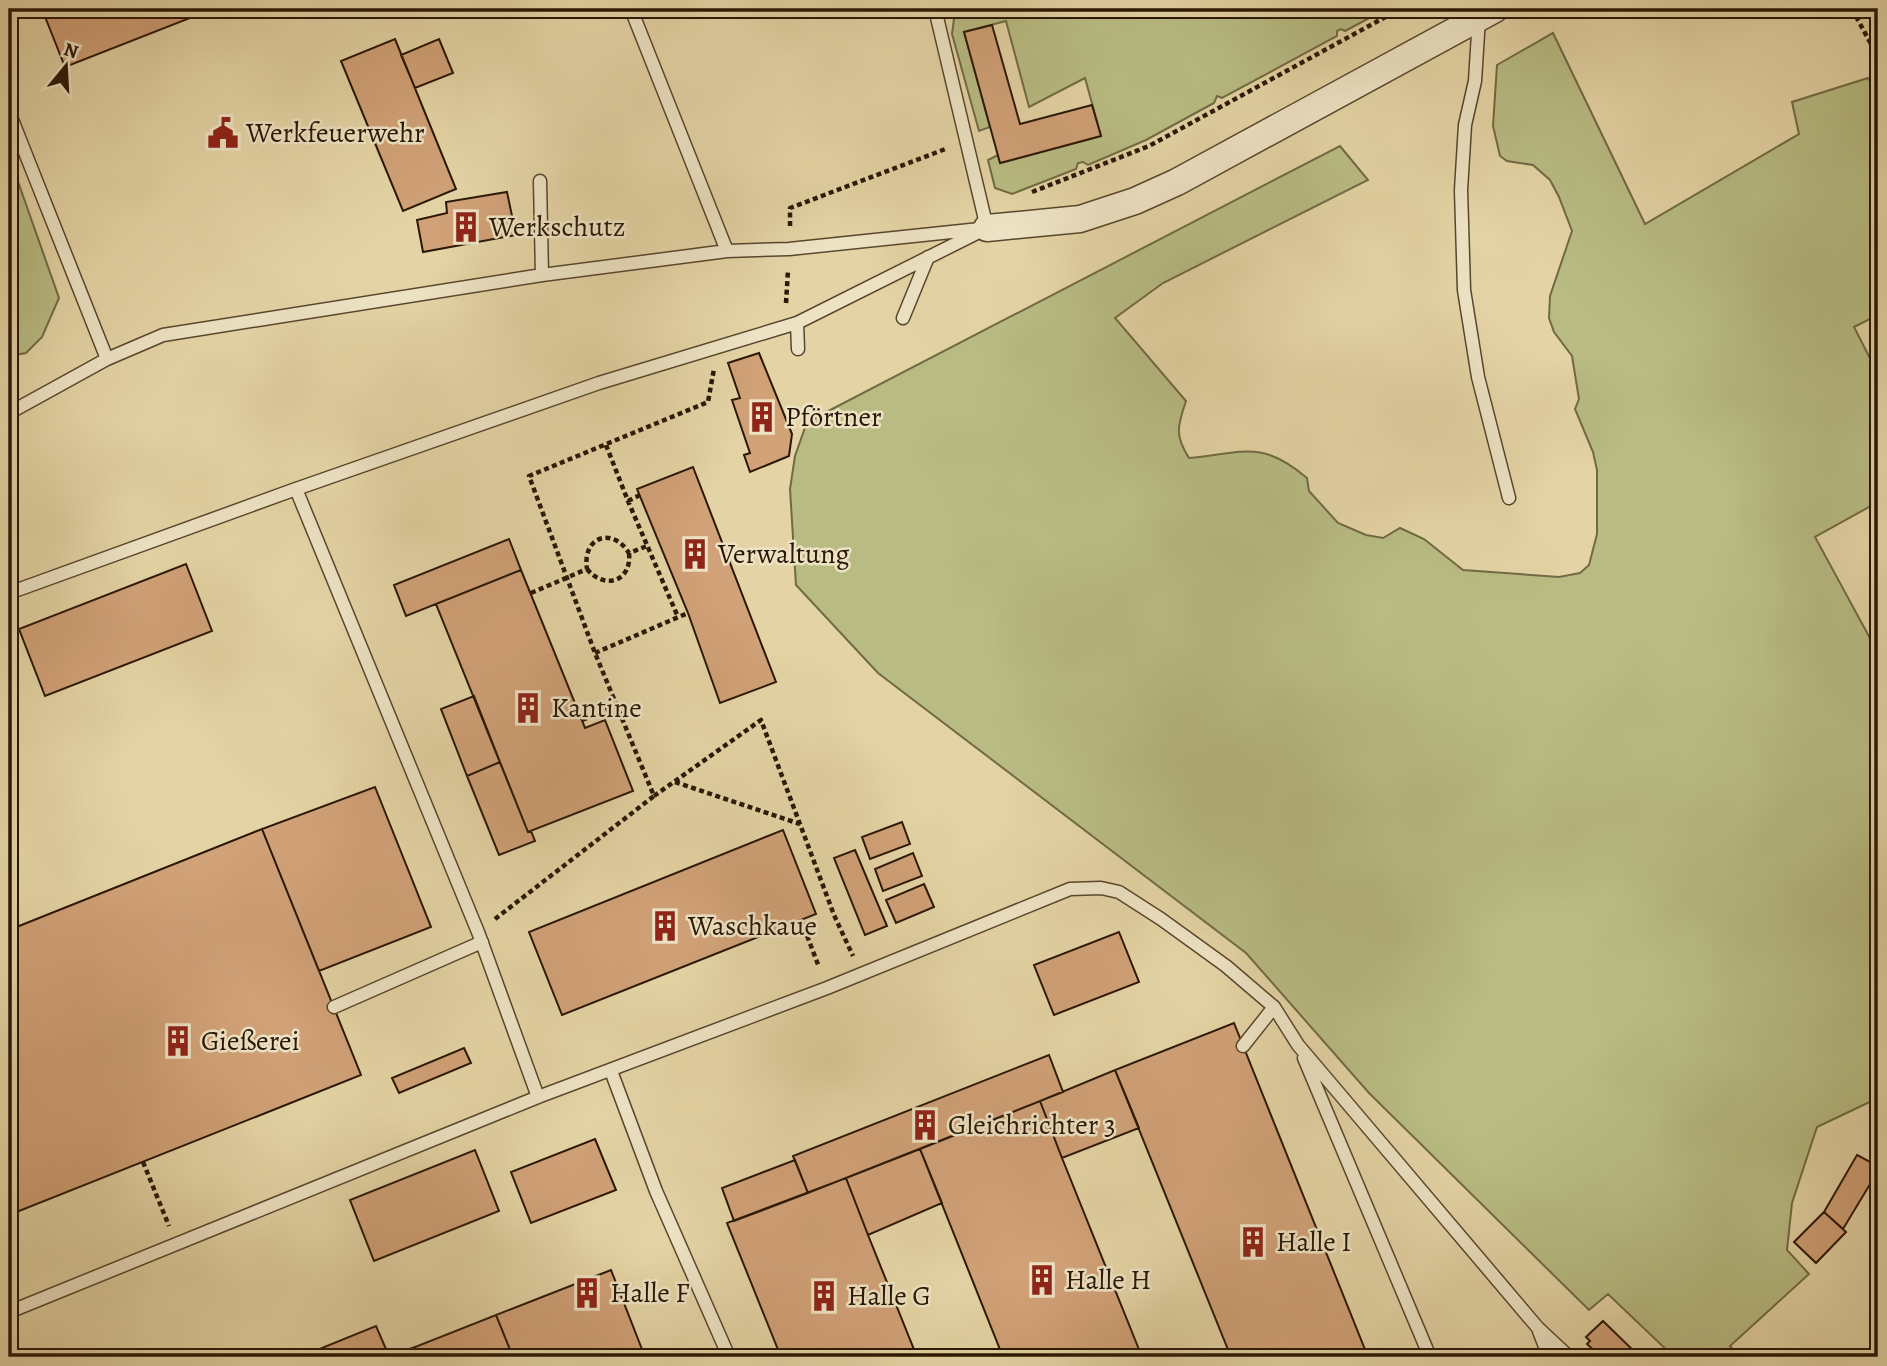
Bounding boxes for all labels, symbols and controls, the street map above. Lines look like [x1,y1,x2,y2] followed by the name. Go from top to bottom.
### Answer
[32,32,102,102] north arrow
[60,36,82,65] text: N
[245,114,425,152] place label: Werkfeuerwehr
[206,116,240,150] public building icon: Werkfeuerwehr
[488,208,626,246] place label: Werkschutz
[449,210,483,244] building icon: Werkschutz
[785,398,882,436] place label: Pförtner
[745,400,779,434] building icon: Pförtner
[717,535,850,573] place label: Verwaltung
[678,537,712,571] building icon: Verwaltung
[551,689,642,727] place label: Kantine
[511,691,545,725] building icon: Kantine
[687,907,817,945] place label: Waschkaue
[648,909,682,943] building icon: Waschkaue
[201,1022,300,1060] place label: Gießerei
[161,1024,195,1058] building icon: Gießerei
[948,1106,1116,1144] place label: Gleichrichter 3
[908,1108,942,1142] building icon: Gleichrichter 3
[1276,1223,1351,1261] place label: Halle I
[1236,1225,1270,1259] building icon: Halle I
[1065,1261,1151,1299] place label: Halle H
[1025,1263,1059,1297] building icon: Halle H
[610,1274,690,1312] place label: Halle F
[570,1276,604,1310] building icon: Halle F
[847,1277,931,1315] place label: Halle G
[807,1279,841,1313] building icon: Halle G

